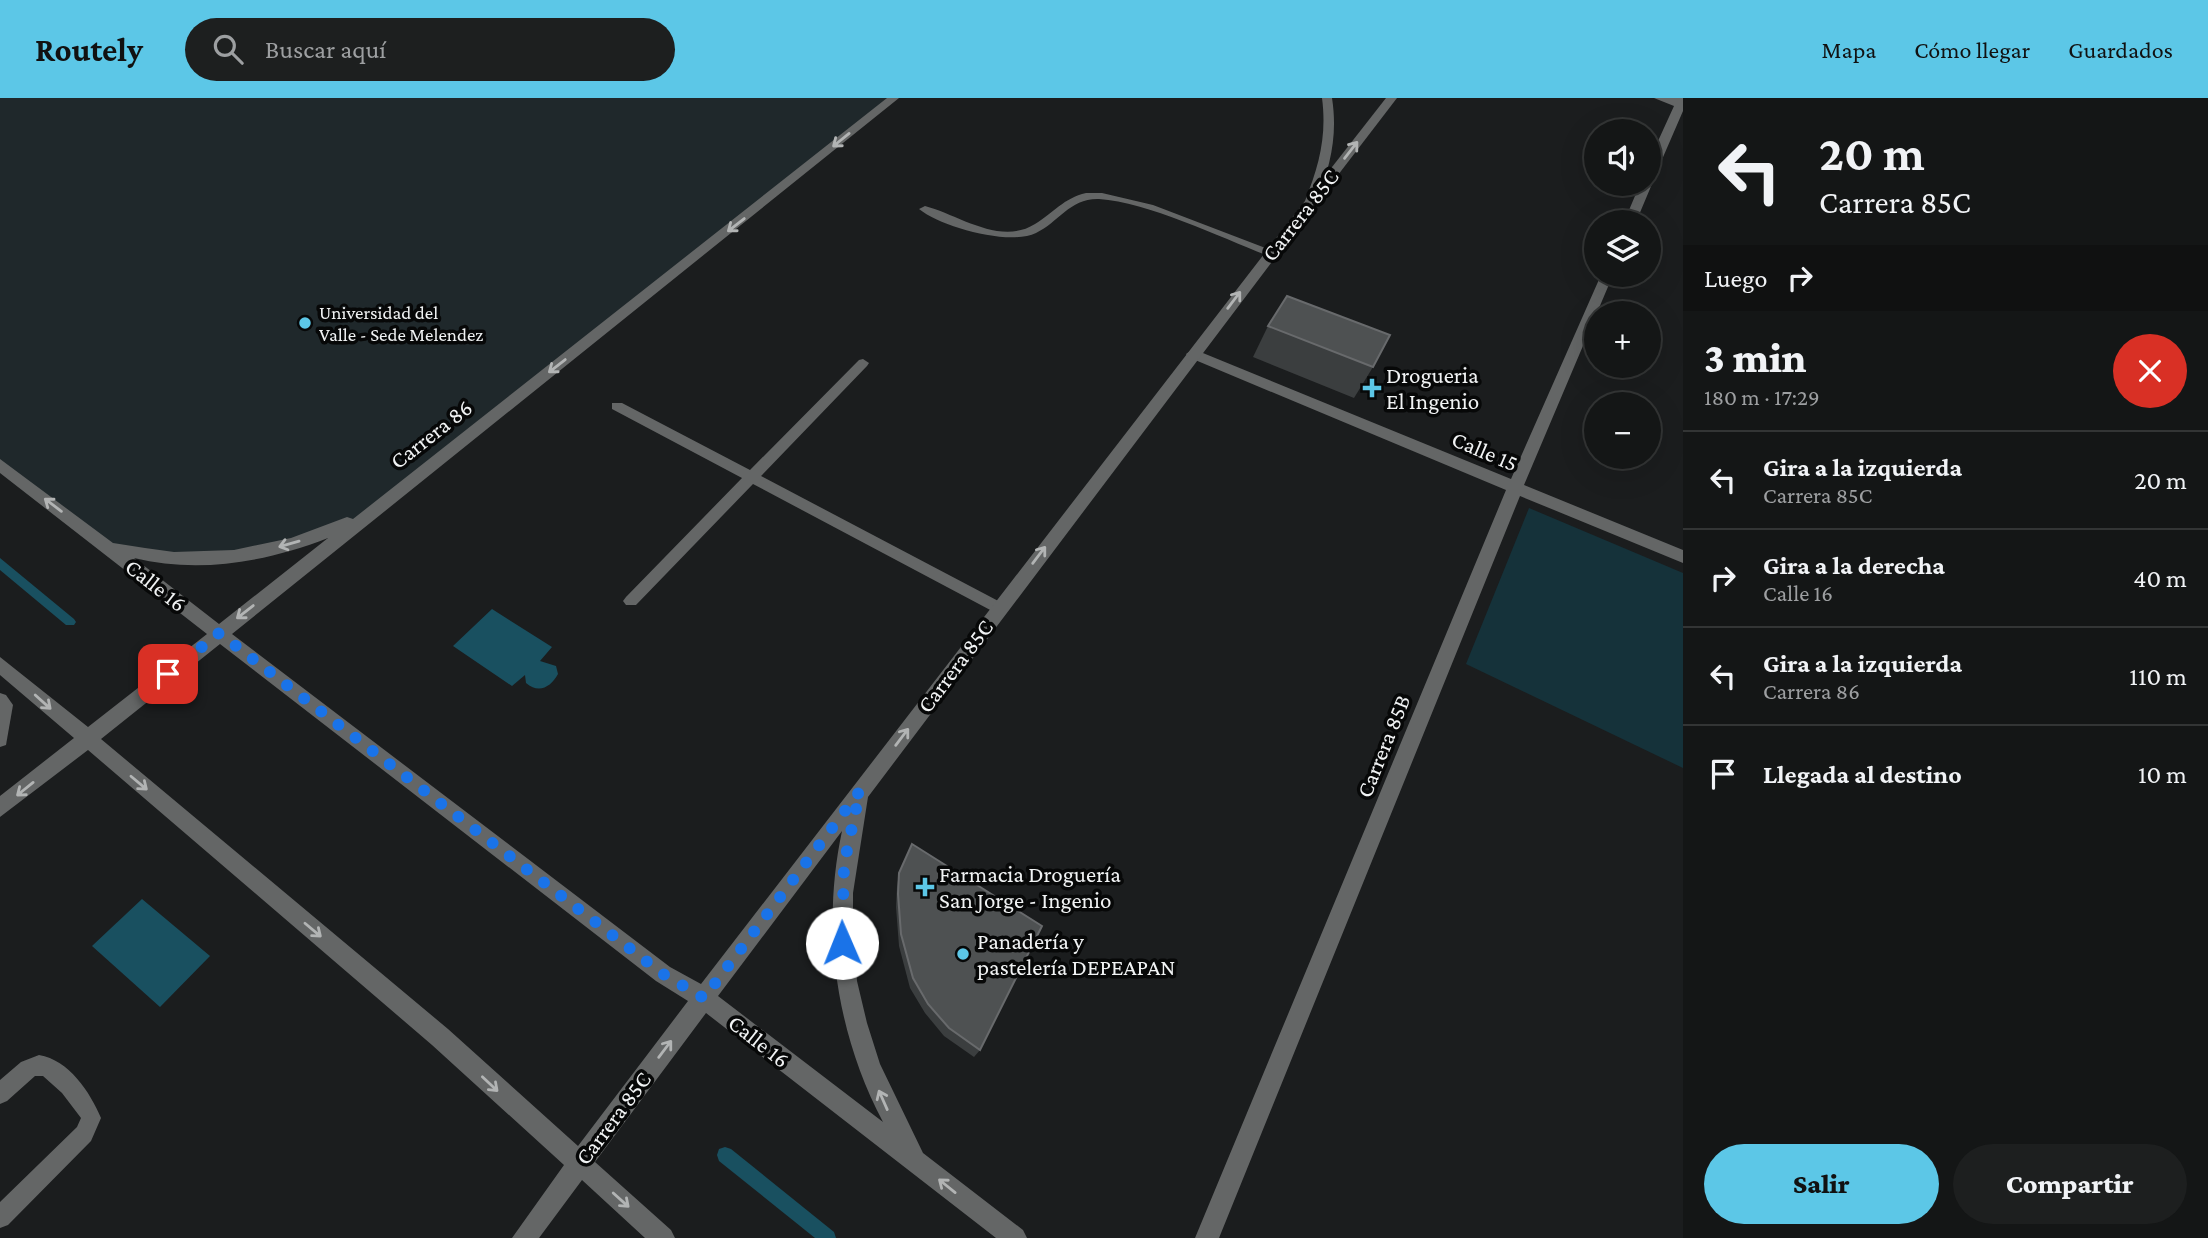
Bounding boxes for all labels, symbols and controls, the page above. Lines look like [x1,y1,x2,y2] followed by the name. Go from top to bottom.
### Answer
[185,18,675,81] search box
[209,30,247,68] icon: search
[35,31,143,68] text: Routely
[265,35,386,64] text: Buscar aquí
[1822,36,1876,63] text: Mapa
[1914,36,2030,63] text: Cómo llegar
[2068,36,2173,63] text: Guardados
[1584,119,1661,469] map controls
[1584,119,1661,196] button: sound
[1704,126,1795,217] icon: left
[1819,126,1925,181] text: 20 m
[833,132,851,148] one-way arrow
[1344,141,1359,160] one-way arrow
[1256,164,1344,266] street label: Carrera 85C
[1819,184,1971,220] text: Carrera 85C
[1584,210,1661,287] button: layers
[727,217,745,232] one-way arrow
[1781,259,1819,297] icon: right
[1704,264,1767,293] text: Luego
[1226,290,1241,309] one-way arrow
[1584,301,1661,378] button: +
[319,302,483,345] place label: Universidad del Valle - Sede Melendez
[297,315,313,331] marker: Universidad del Valle - Sede Melendez
[1704,334,1807,381] text: 3 min
[2113,334,2187,408] button: close
[549,358,567,373] one-way arrow
[1386,362,1479,414] place label: Drogueria El Ingenio
[1364,380,1380,396] marker: Drogueria El Ingenio
[1704,384,1820,410] text: 180 m · 17:29
[1584,392,1661,469] button: −
[385,394,477,474] street label: Carrera 86
[1448,426,1522,476] street label: Calle 15
[1763,453,1962,482] text: Gira a la izquierda
[1704,461,1742,499] icon: left
[2134,466,2187,495] text: 20 m
[1763,482,1872,508] text: Carrera 85C
[44,497,63,512] one-way arrow
[279,539,301,552] one-way arrow
[1032,547,1047,565] one-way arrow
[1763,551,1945,580] text: Gira a la derecha
[120,553,192,617] street label: Calle 16
[1704,559,1742,597] icon: right
[2133,564,2187,593] text: 40 m
[1763,580,1833,606] text: Calle 16
[236,605,254,620] one-way arrow
[912,615,998,717] street label: Carrera 85C
[138,644,198,704] pin
[1763,649,1962,678] text: Gira a la izquierda
[149,655,187,693] icon: arrive
[1704,657,1742,695] icon: left
[2129,662,2187,691] text: 110 m
[1763,678,1860,704] text: Carrera 86
[1351,691,1415,801] street label: Carrera 85B
[34,694,52,710] one-way arrow
[894,728,909,746] one-way arrow
[1704,755,1742,793] icon: arrive
[1763,760,1962,789] text: Llegada al destino
[2138,760,2187,789] text: 10 m
[129,775,147,791] one-way arrow
[16,781,34,796] one-way arrow
[939,861,1121,913] place label: Farmacia Droguería San Jorge - Ingenio
[917,879,933,895] marker: Farmacia Droguería San Jorge - Ingenio
[805,906,879,980] position arrow
[303,922,321,938] one-way arrow
[977,928,1176,980] place label: Panadería y pastelería DEPEAPAN
[955,946,971,962] marker: Panadería y pastelería DEPEAPAN
[723,1009,795,1073] street label: Calle 16
[657,1040,672,1059] one-way arrow
[570,1067,656,1169] street label: Carrera 85C
[481,1075,498,1092] one-way arrow
[876,1090,889,1111] one-way arrow
[1704,1144,1939,1224] button: Salir
[1953,1144,2187,1224] button: Compartir
[939,1178,957,1193] one-way arrow
[612,1192,630,1208] one-way arrow

